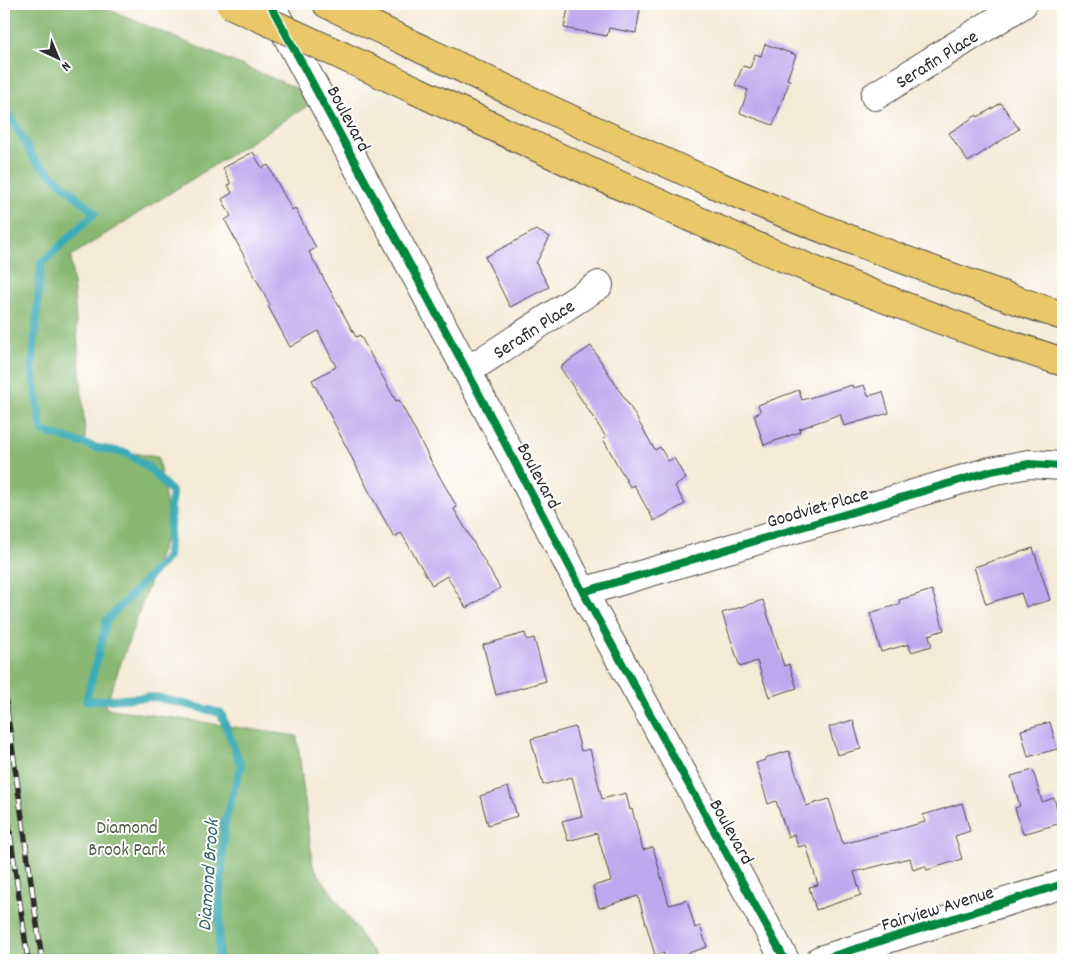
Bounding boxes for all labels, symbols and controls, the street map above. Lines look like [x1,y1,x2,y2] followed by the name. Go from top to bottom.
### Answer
[891,25,984,97] street label: Serafin Place
[32,32,82,82] north arrow
[56,56,75,76] text: N
[318,82,376,157] street label: Boulevard
[489,294,581,367] street label: Serafin Place
[508,439,566,514] street label: Boulevard
[764,482,872,537] street label: Goodviet Place
[701,795,759,870] street label: Boulevard
[88,816,166,865] park label: Diamond Brook Park
[192,817,228,932] water label: Diamond Brook
[878,880,998,940] street label: Fairview Avenue

